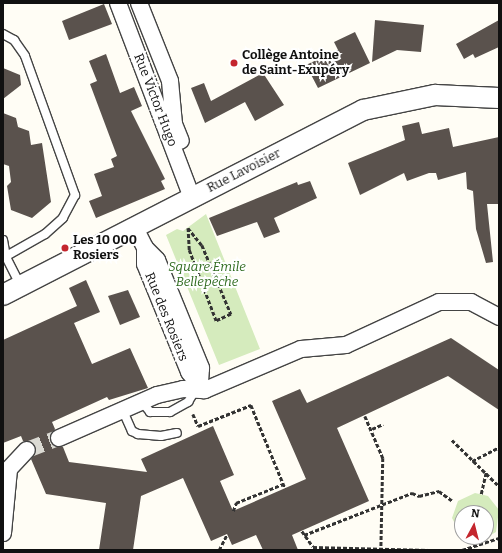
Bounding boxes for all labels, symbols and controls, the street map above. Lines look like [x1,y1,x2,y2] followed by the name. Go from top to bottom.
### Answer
[242,48,349,79] place label: Collège Antoine de Saint-Exupéry
[130,51,180,149] street label: Rue Victor Hugo
[229,58,239,68] marker: Collège Antoine de Saint-Exupéry
[204,146,284,196] street label: Rue Lavoisier
[73,233,137,264] place label: Les 10 000 Rosiers
[60,243,70,253] marker: Les 10 000 Rosiers
[168,260,246,291] park label: Square Émile Bellepêche
[141,270,191,364] street label: Rue des Rosiers
[454,505,494,545] north arrow
[470,507,480,521] text: N

